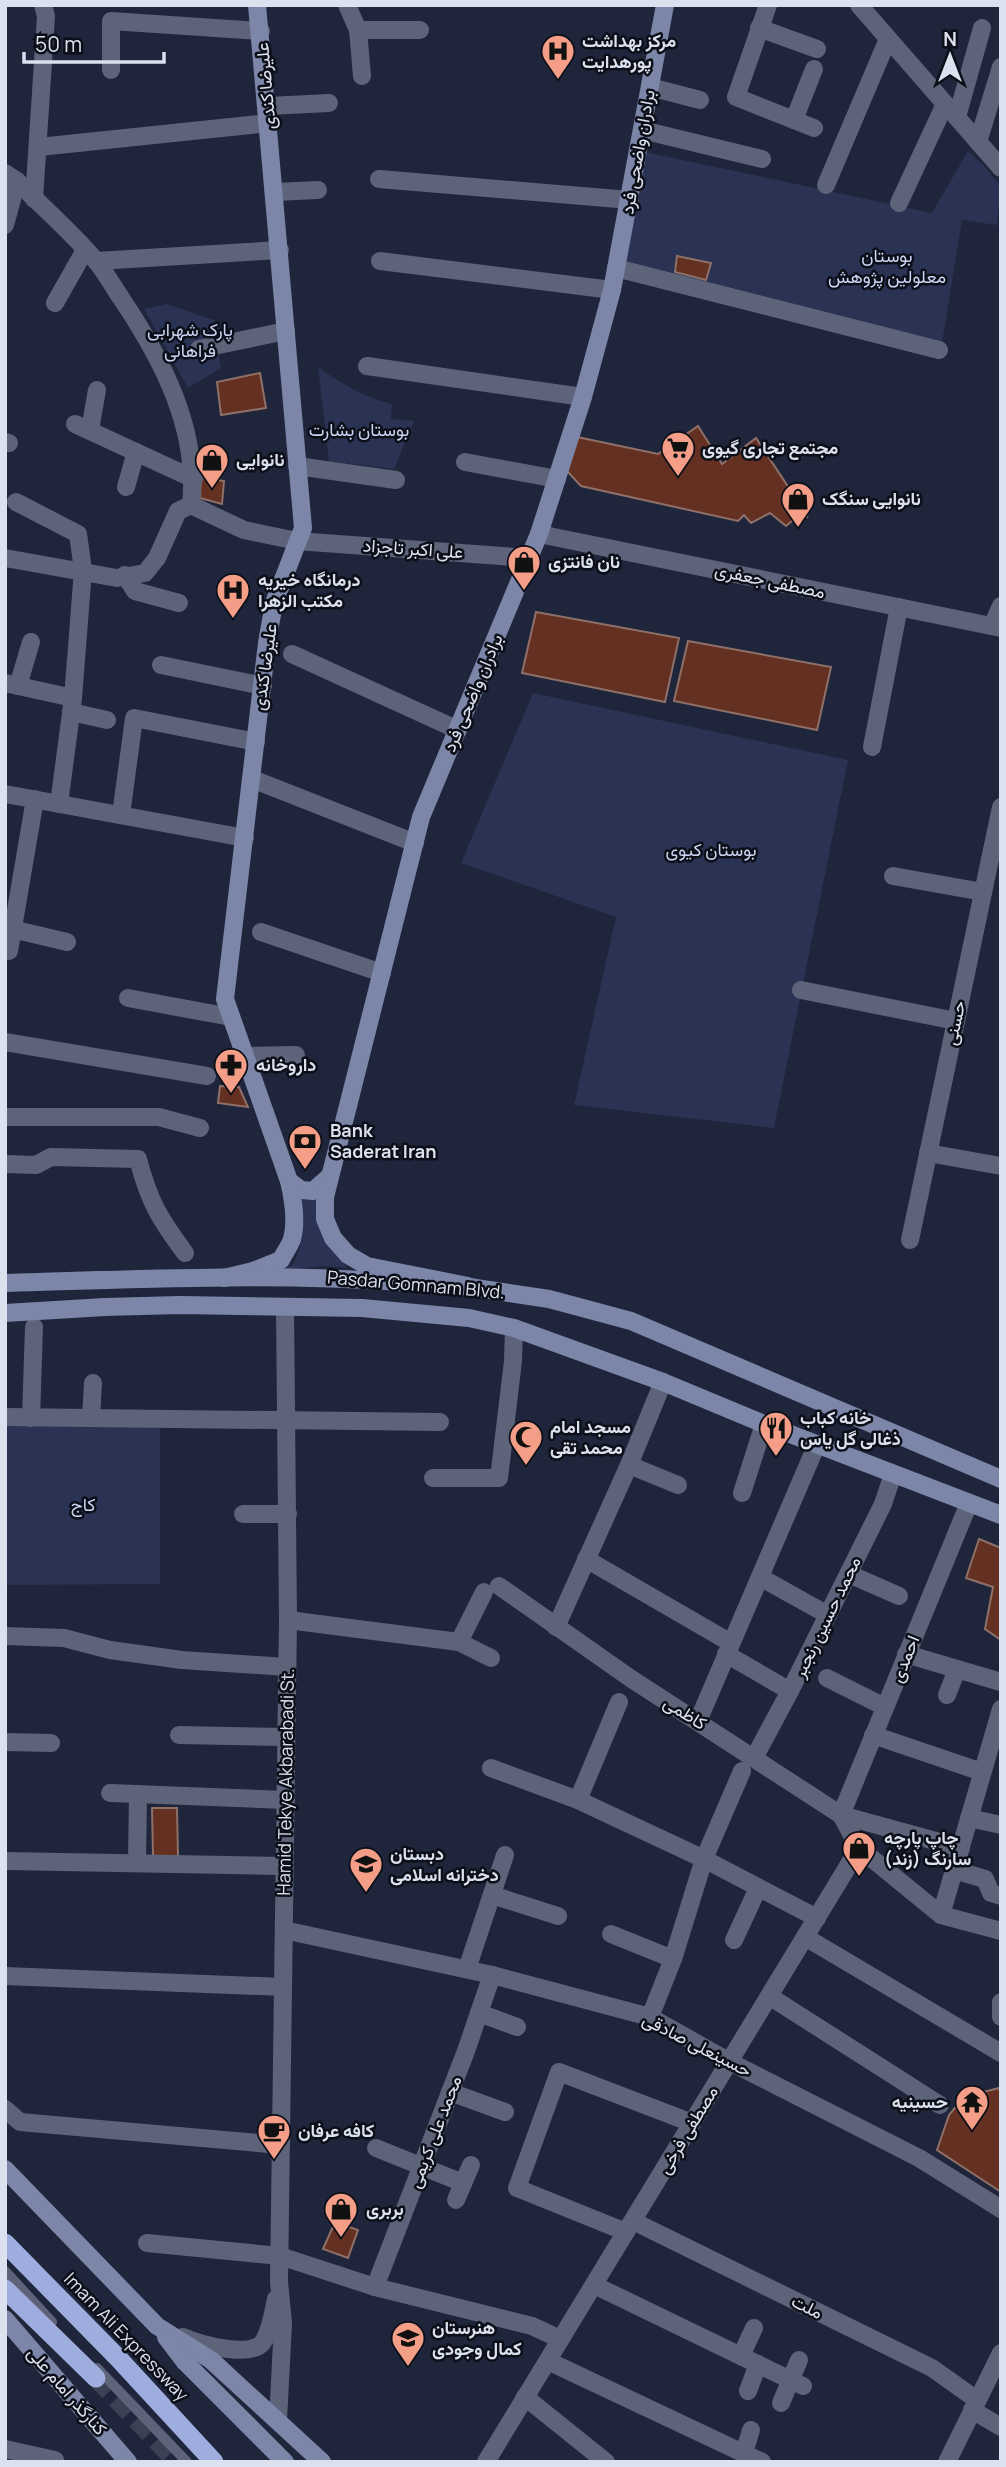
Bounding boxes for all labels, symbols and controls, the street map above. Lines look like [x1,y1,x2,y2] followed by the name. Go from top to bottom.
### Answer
[24,21,164,65] scale bar
[915,21,985,91] north arrow
[943,26,957,52] text: N
[582,28,677,74] place label: مرکز بهداشت پورهدایت
[35,30,82,58] text: 50 m
[539,32,577,81] hospital icon: مرکز بهداشت پورهدایت
[249,41,281,131] street label: علیرضا کندی
[614,88,660,216] street label: برادران واضحی فرد
[828,243,946,289] park label: بوستان معلولین پژوهش
[147,317,233,362] park label: پارک شهرابی فراهانی
[309,417,409,441] park label: بوستان بشارت
[659,429,697,478] supermarket icon: مجتمع تجاری گیوی
[702,435,838,460] place label: مجتمع تجاری گیوی
[193,441,231,490] shop icon: نانوایی
[236,447,284,471] place label: نانوایی
[779,480,817,529] shop icon: نانوایی سنگک
[822,486,921,510] place label: نانوایی سنگک
[362,533,464,563] street label: علی اکبر تاجزاد
[505,543,543,592] shop icon: نان فانتزی
[548,549,620,573] place label: نان فانتزی
[713,557,828,603] street label: مصطفی جعفری
[258,567,361,612] place label: درمانگاه خیریه مکتب الزهرا
[214,571,252,620] hospital icon: درمانگاه خیریه مکتب الزهرا
[246,622,282,712] street label: علیرضا کندی
[436,630,508,755] street label: برادران واضحی فرد
[665,837,757,861] park label: بوستان کیوی
[938,998,970,1047] street label: حسنی
[212,1046,250,1095] pharmacy icon: داروخانه
[256,1052,316,1076] place label: داروخانه
[330,1118,437,1163] place label: Bank Saderat Iran
[286,1122,324,1171] bank icon: Bank Saderat Iran
[326,1264,506,1304] street label: Pasdar Gomnam Blvd.
[800,1405,901,1450] place label: خانه کباب ذغالی گل یاس
[757,1409,795,1458] restaurant icon: خانه کباب ذغالی گل یاس
[550,1414,631,1459] place label: مسجد امام محمد تقی
[507,1418,545,1467] mosque icon: مسجد امام محمد تقی
[71,1492,95,1517] park label: کاج
[786,1552,866,1682] street label: محمد حسین رنجبر
[884,1631,924,1686] street label: احمدی
[271,1668,299,1896] street label: Hamid Tekye Akbarabadi St.
[659,1690,712,1735] street label: کاظمی
[884,1825,971,1870] place label: چاپ پارچه سارنگ (زند)
[840,1829,878,1878] shop icon: چاپ پارچه سارنگ (زند)
[390,1841,499,1886] place label: دبستان دخترانه اسلامی
[347,1845,385,1894] school or university icon: دبستان دخترانه اسلامی
[639,2006,756,2082] street label: حسینعلی صادقی
[402,2072,467,2191] street label: محمد علی کریمی
[651,2081,723,2178] street label: مصطفی فرخی
[953,2083,991,2132] temple icon: حسینیه
[892,2089,948,2113] place label: حسینیه
[255,2112,293,2161] cafe icon: کافه عرفان
[298,2118,374,2142] place label: کافه عرفان
[322,2190,360,2239] shop icon: بربری
[366,2196,404,2220] place label: بربری
[59,2267,195,2406] street label: Imam Ali Expressway
[788,2288,827,2324] street label: ملت
[432,2315,522,2360] place label: هنرستان کمال وجودی
[389,2319,427,2368] school or university icon: هنرستان کمال وجودی
[22,2341,113,2440] street label: کنارگذر امام علی

